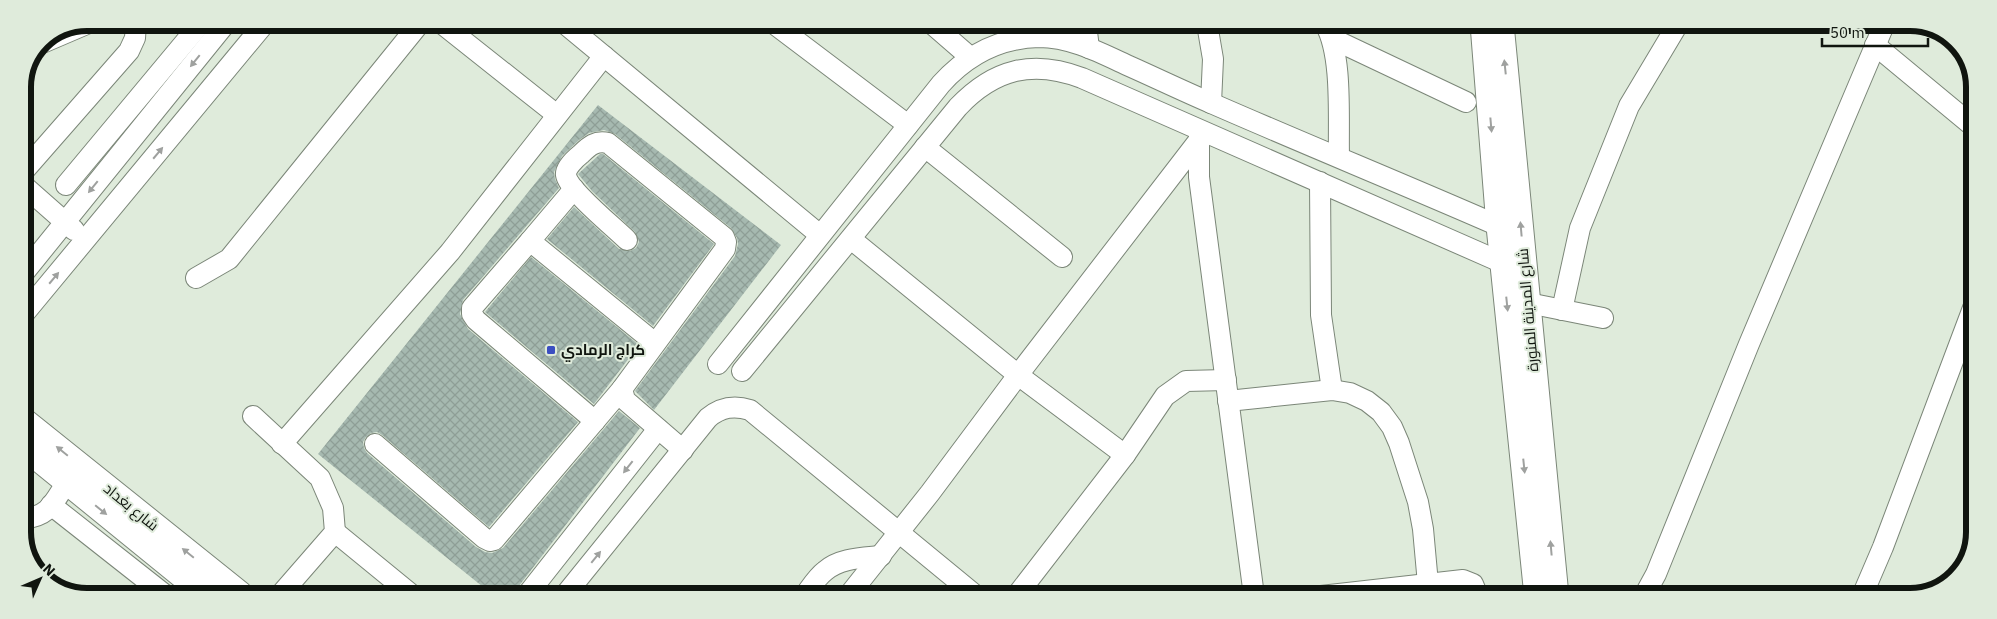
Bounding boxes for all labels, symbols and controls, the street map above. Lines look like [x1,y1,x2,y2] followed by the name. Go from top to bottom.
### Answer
[1822,15,1928,47] scale bar
[1830,23,1865,42] text: 50 m
[189,54,200,67] one-way arrow
[1501,59,1509,75] one-way arrow
[1488,117,1496,133] one-way arrow
[152,147,163,160] one-way arrow
[87,180,98,193] one-way arrow
[1517,221,1525,237] one-way arrow
[1513,247,1544,372] street label: شارع المدينة المنورة
[48,272,59,285] one-way arrow
[1503,297,1511,313] one-way arrow
[561,340,645,362] place label: كراج الرمادي
[545,344,557,356] marker: كراج الرمادي
[55,446,68,457] one-way arrow
[1520,458,1528,474] one-way arrow
[622,460,633,473] one-way arrow
[99,479,163,536] street label: شارع بغداد
[95,505,108,516] one-way arrow
[1547,539,1555,555] one-way arrow
[182,548,195,559] one-way arrow
[590,551,601,564] one-way arrow
[15,554,65,604] north arrow
[39,560,59,580] text: N

